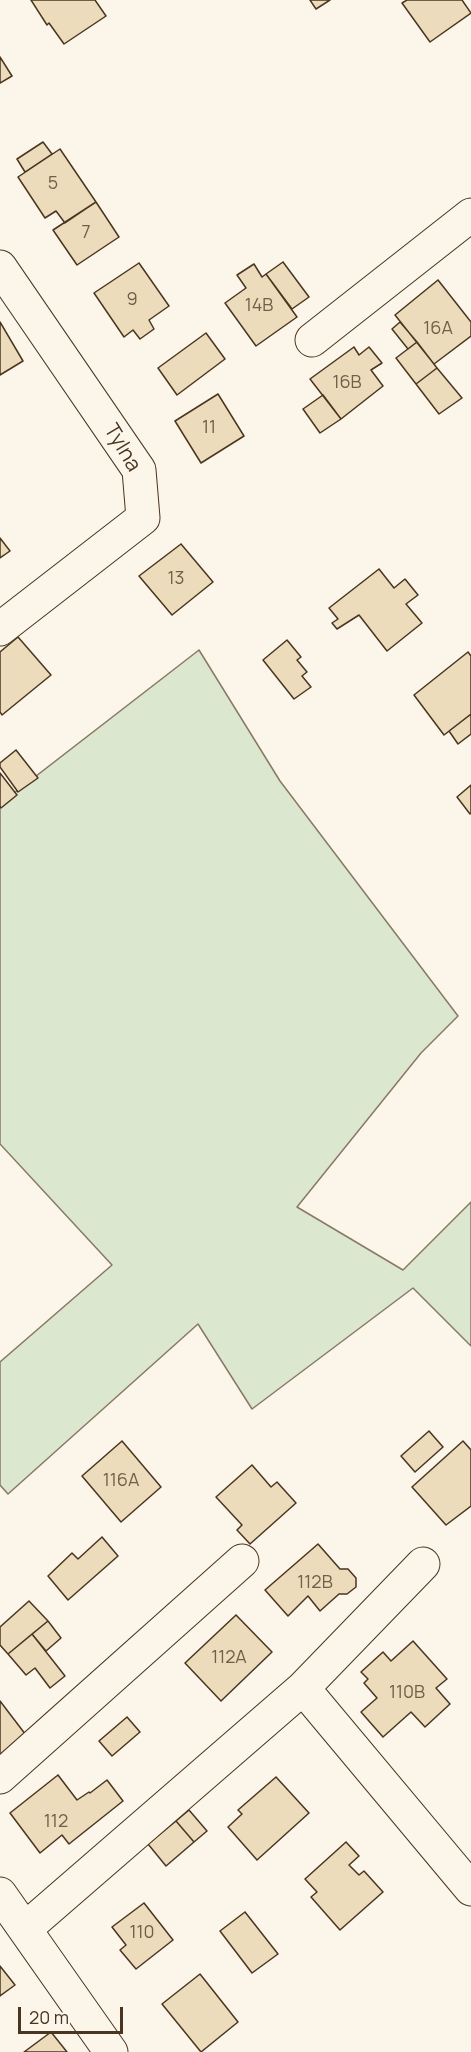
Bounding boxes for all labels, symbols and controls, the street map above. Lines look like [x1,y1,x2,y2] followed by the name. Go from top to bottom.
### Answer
[48,173,58,195] house number: 5
[81,222,91,244] house number: 7
[126,289,138,311] house number: 9
[245,295,273,317] house number: 14B
[423,318,453,340] house number: 16A
[332,372,362,394] house number: 16B
[202,417,216,439] house number: 11
[98,420,146,476] street label: Tylna
[168,568,184,590] house number: 13
[103,1470,139,1492] house number: 116A
[297,1572,333,1594] house number: 112B
[211,1647,247,1669] house number: 112A
[389,1682,425,1704] house number: 110B
[44,1811,68,1833] house number: 112
[129,1922,155,1944] house number: 110
[21,1995,126,2033] scale bar
[29,2005,69,2029] text: 20 m

